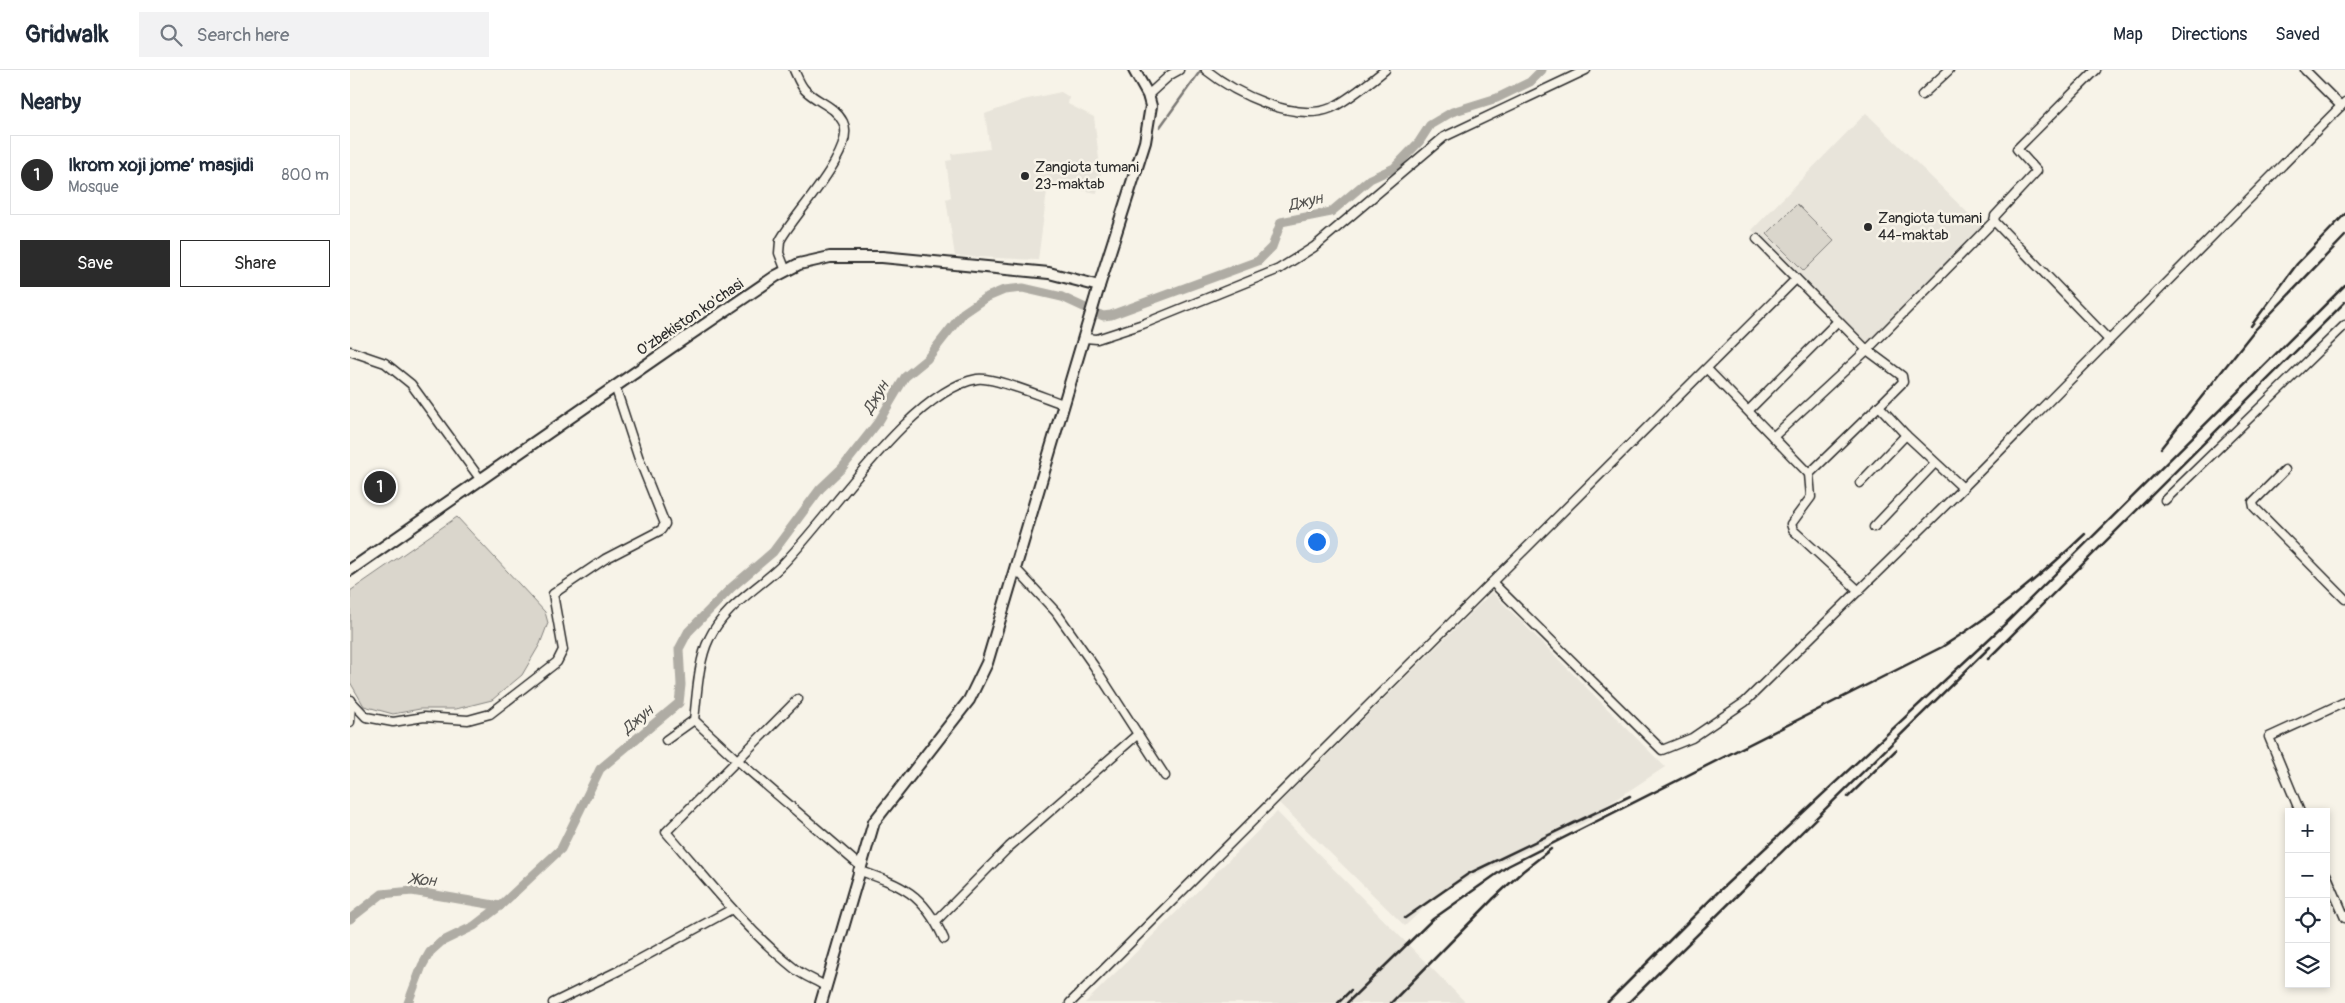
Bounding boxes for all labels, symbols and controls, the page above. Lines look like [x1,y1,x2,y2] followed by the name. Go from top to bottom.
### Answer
[139,12,489,57] search box
[25,20,109,49] text: Gridwalk
[157,21,185,49] icon: search
[197,23,289,47] text: Search here
[2113,23,2143,46] text: Map
[2171,23,2247,46] text: Directions
[2275,23,2320,46] text: Saved
[20,89,81,116] text: Nearby
[68,153,253,177] text: Ikrom xoji jome’ masjidi
[1035,158,1139,194] place label: Zangiota tumani 23-maktab
[34,165,40,185] text: 1
[281,165,329,185] text: 800 m
[1019,170,1031,182] marker: Zangiota tumani 23-maktab
[68,177,119,197] text: Mosque
[1285,188,1326,216] water label: Джун
[1878,209,1982,245] place label: Zangiota tumani 44-maktab
[1862,221,1874,233] marker: Zangiota tumani 44-maktab
[20,240,170,287] button: Save
[180,240,330,287] button: Share
[633,274,748,360] street label: O'zbekiston ko'chasi
[858,376,894,418] water label: Джун
[364,468,396,506] pin: 1
[1304,529,1330,555] your location
[617,700,659,739] water label: Джун
[2285,808,2330,988] map controls
[2285,808,2330,853] button: +
[2285,853,2330,898] button: −
[407,869,439,891] water label: Жон
[2285,898,2330,943] button: locate
[2285,943,2330,988] button: layers

